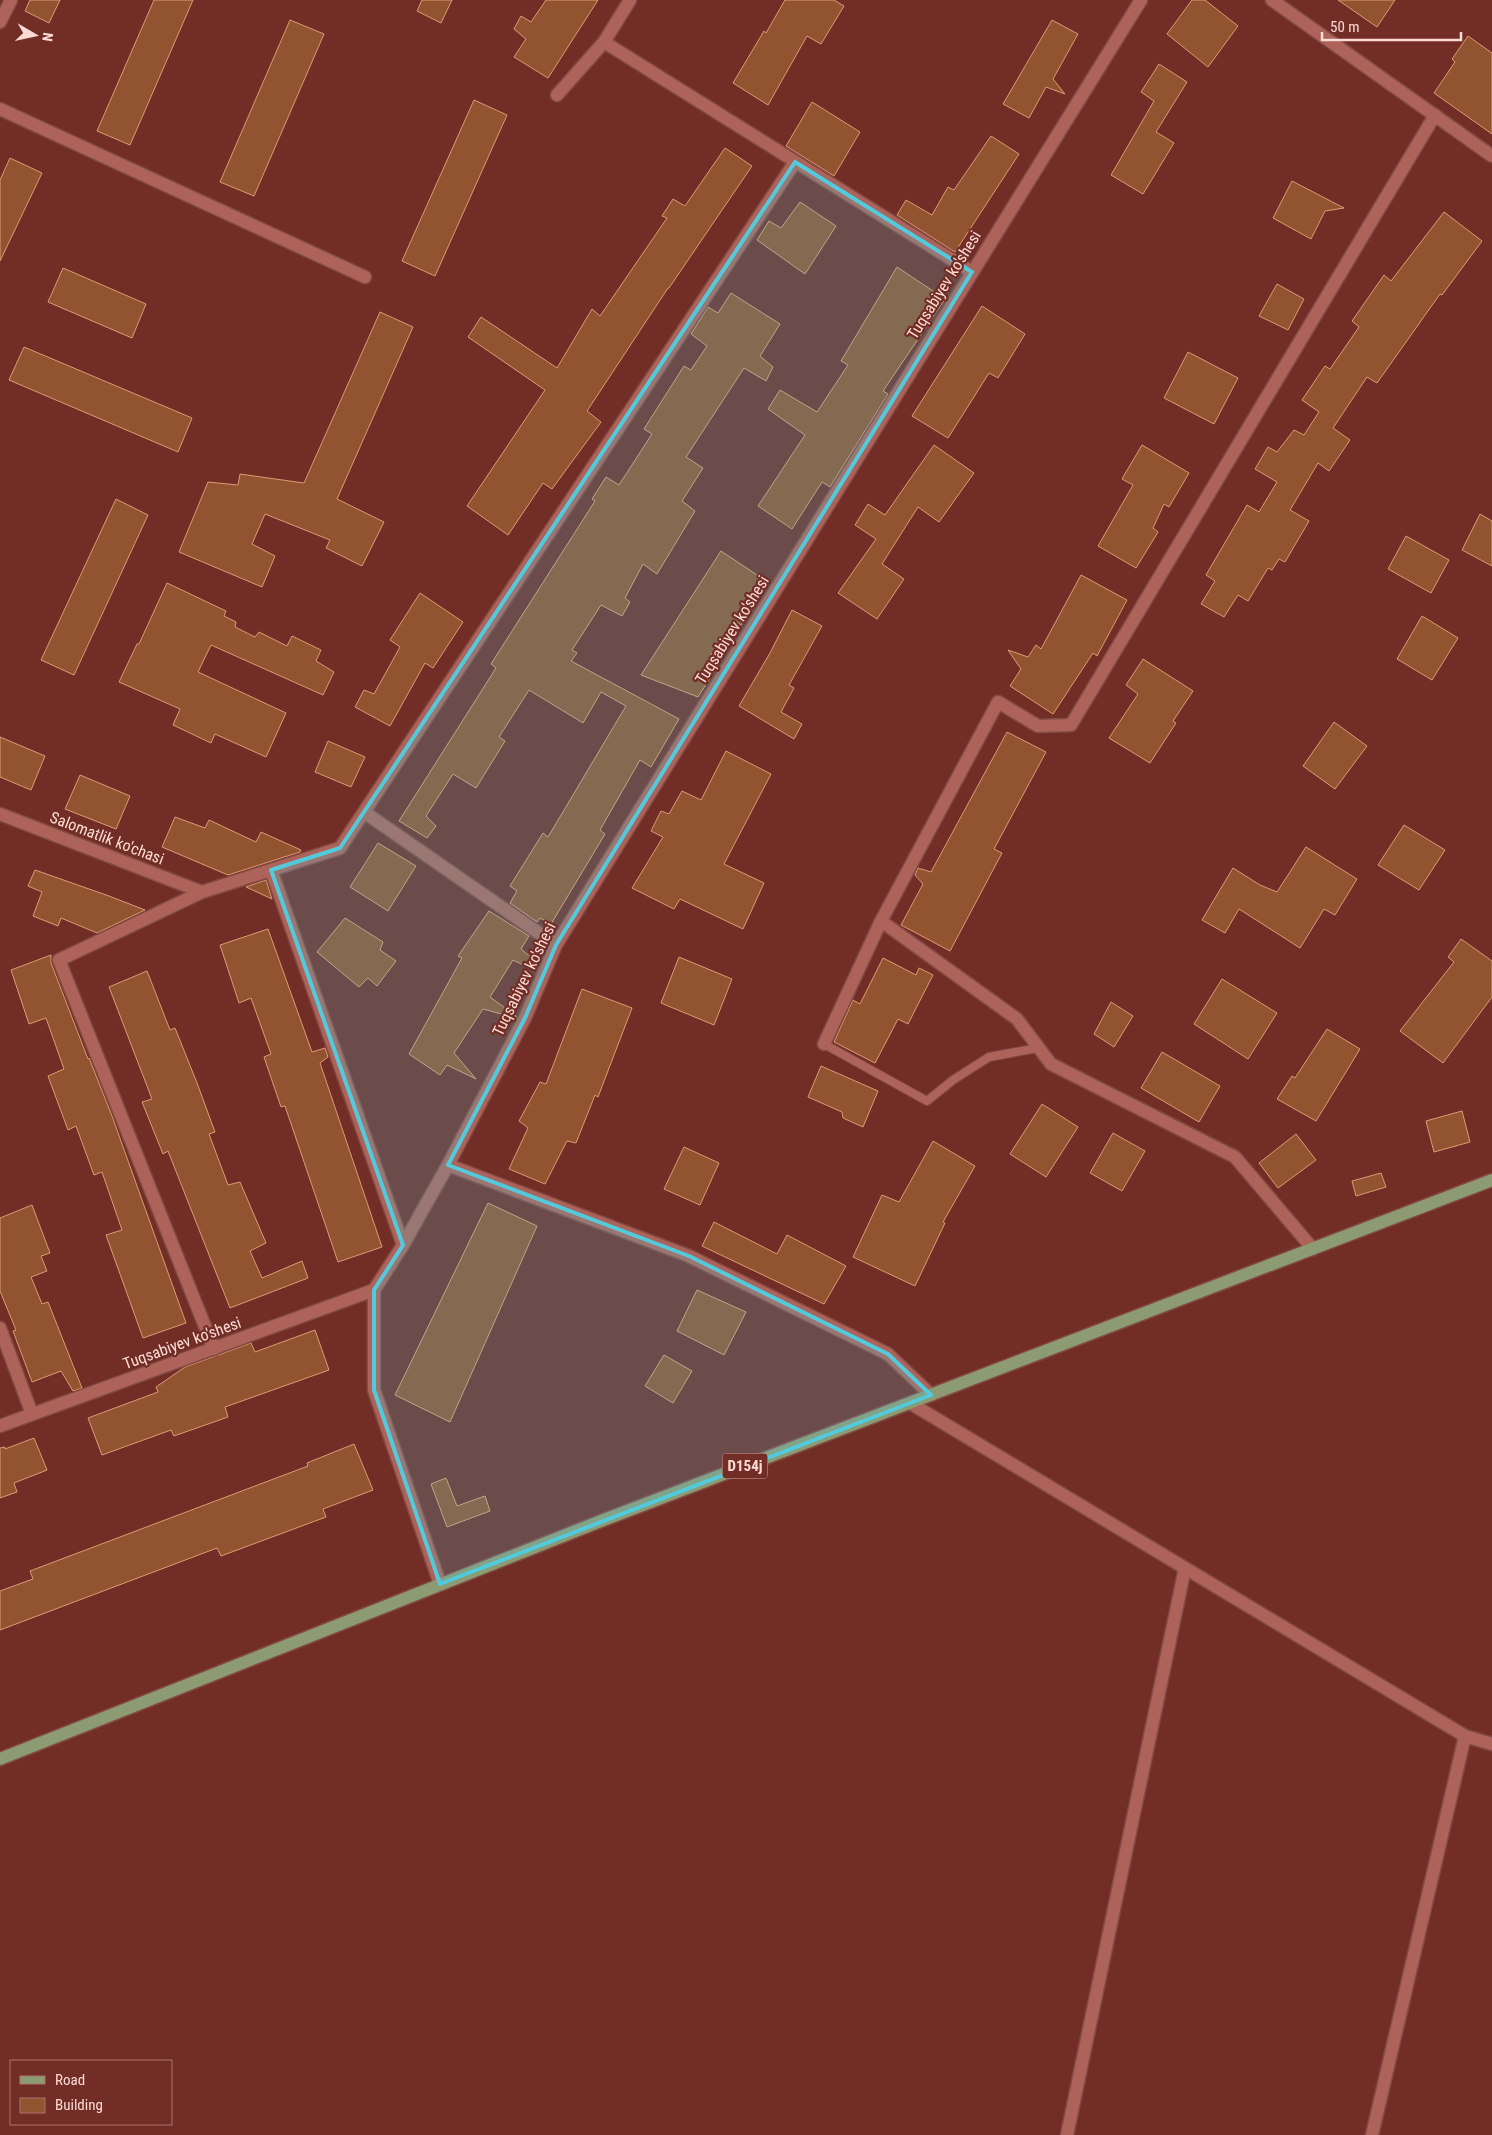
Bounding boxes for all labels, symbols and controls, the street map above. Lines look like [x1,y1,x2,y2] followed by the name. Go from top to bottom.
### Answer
[10,10,60,60] north arrow
[1322,10,1461,42] scale bar
[1330,18,1360,36] text: 50 m
[39,32,56,43] text: N
[903,227,985,343] street label: Tuqsabiyev ko'shesi
[691,572,773,688] street label: Tuqsabiyev ko'shesi
[47,808,167,868] street label: Salomatlik ko'chasi
[488,919,560,1039] street label: Tuqsabiyev ko'shesi
[120,1313,244,1373] street label: Tuqsabiyev ko'shesi
[722,1454,768,1478] road number: D154j
[10,2060,172,2125] legend
[55,2071,85,2089] text: Road
[55,2096,103,2114] text: Building

